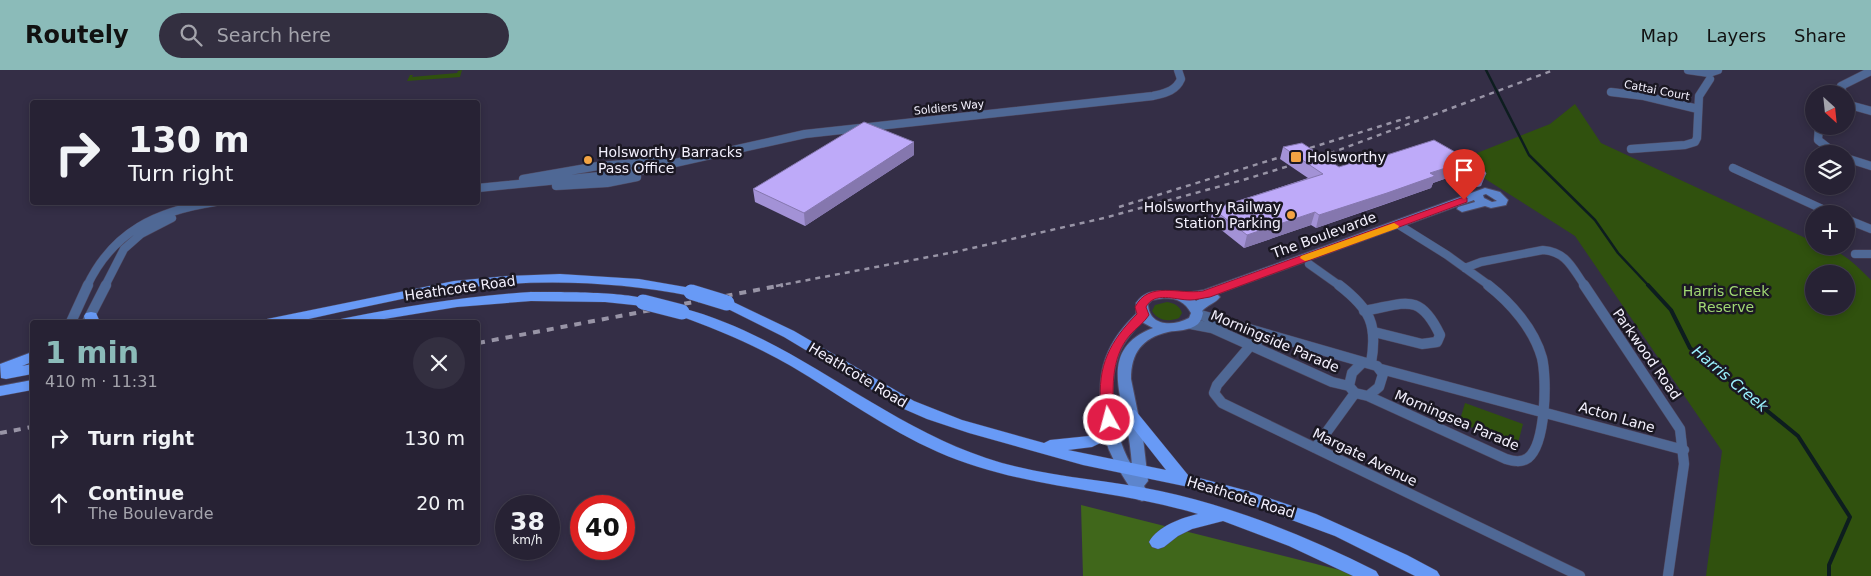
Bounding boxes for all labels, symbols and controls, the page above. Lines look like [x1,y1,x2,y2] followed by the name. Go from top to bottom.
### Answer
[159,13,509,58] search box
[25,21,129,49] text: Routely
[177,21,205,49] icon: search
[217,24,331,46] text: Search here
[1640,25,1678,46] text: Map
[1706,25,1766,46] text: Layers
[1794,25,1846,46] text: Share
[1623,78,1691,103] street label: Cattai Court
[1805,85,1855,135] north arrow
[1805,85,1855,315] map controls
[913,97,985,118] street label: Soldiers Way
[45,120,110,185] icon: right
[128,120,250,160] text: 130 m
[598,144,742,176] place label: Holsworthy Barracks Pass Office
[1805,145,1855,195] button: layers
[1307,149,1386,165] place label: Holsworthy
[1443,149,1485,200] pin
[1289,150,1303,164] marker: Holsworthy
[582,154,594,166] marker: Holsworthy Barracks Pass Office
[1450,156,1478,184] icon: arrive
[128,161,233,186] text: Turn right
[1144,199,1281,231] place label: Holsworthy Railway Station Parking
[1805,205,1855,255] button: +
[1269,209,1378,262] street label: The Boulevarde
[1285,209,1297,221] marker: Holsworthy Railway Station Parking
[1805,265,1855,315] button: −
[403,272,517,304] street label: Heathcote Road
[1683,283,1770,315] park label: Harris Creek Reserve
[1610,305,1684,403] street label: Parkwood Road
[1208,307,1342,375] street label: Morningside Parade
[45,335,139,370] text: 1 min
[413,337,465,389] button: close
[806,339,910,411] street label: Heathcote Road
[1688,342,1773,417] water label: Harris Creek
[45,372,158,391] text: 410 m · 11:31
[1392,386,1522,454] street label: Morningsea Parade
[1082,393,1134,445] position arrow
[1577,399,1657,435] street label: Acton Lane
[45,424,73,452] icon: right
[1310,425,1420,489] street label: Margate Avenue
[88,427,194,449] text: Turn right
[404,427,465,449] text: 130 m
[1185,473,1297,521] street label: Heathcote Road
[88,482,184,504] text: Continue
[45,489,73,517] icon: ahead
[416,492,465,514] text: 20 m
[570,495,635,560] speed limit sign: 40
[88,504,214,523] text: The Boulevarde
[510,507,545,536] text: 38
[512,533,543,547] text: km/h

